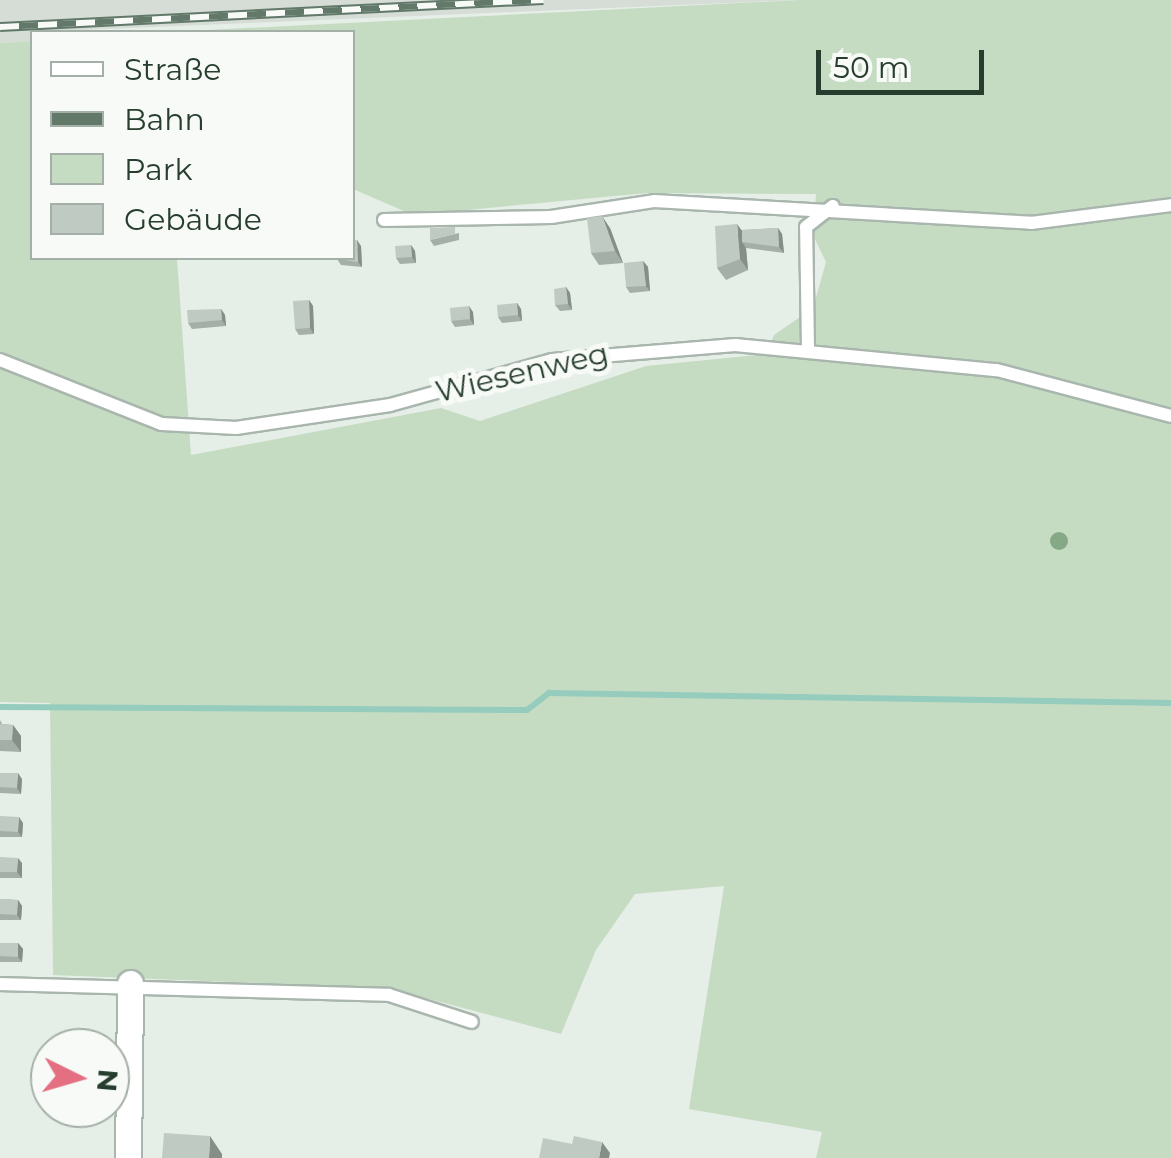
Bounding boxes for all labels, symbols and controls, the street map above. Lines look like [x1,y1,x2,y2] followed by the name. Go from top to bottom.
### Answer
[30,30,355,260] legend
[821,30,988,92] scale bar
[833,49,910,86] text: 50 m
[124,51,221,88] text: Straße
[124,101,205,138] text: Bahn
[124,151,193,188] text: Park
[124,201,262,238] text: Gebäude
[432,336,612,410] street label: Wiesenweg
[30,1028,130,1128] north arrow
[90,1068,126,1093] text: N

